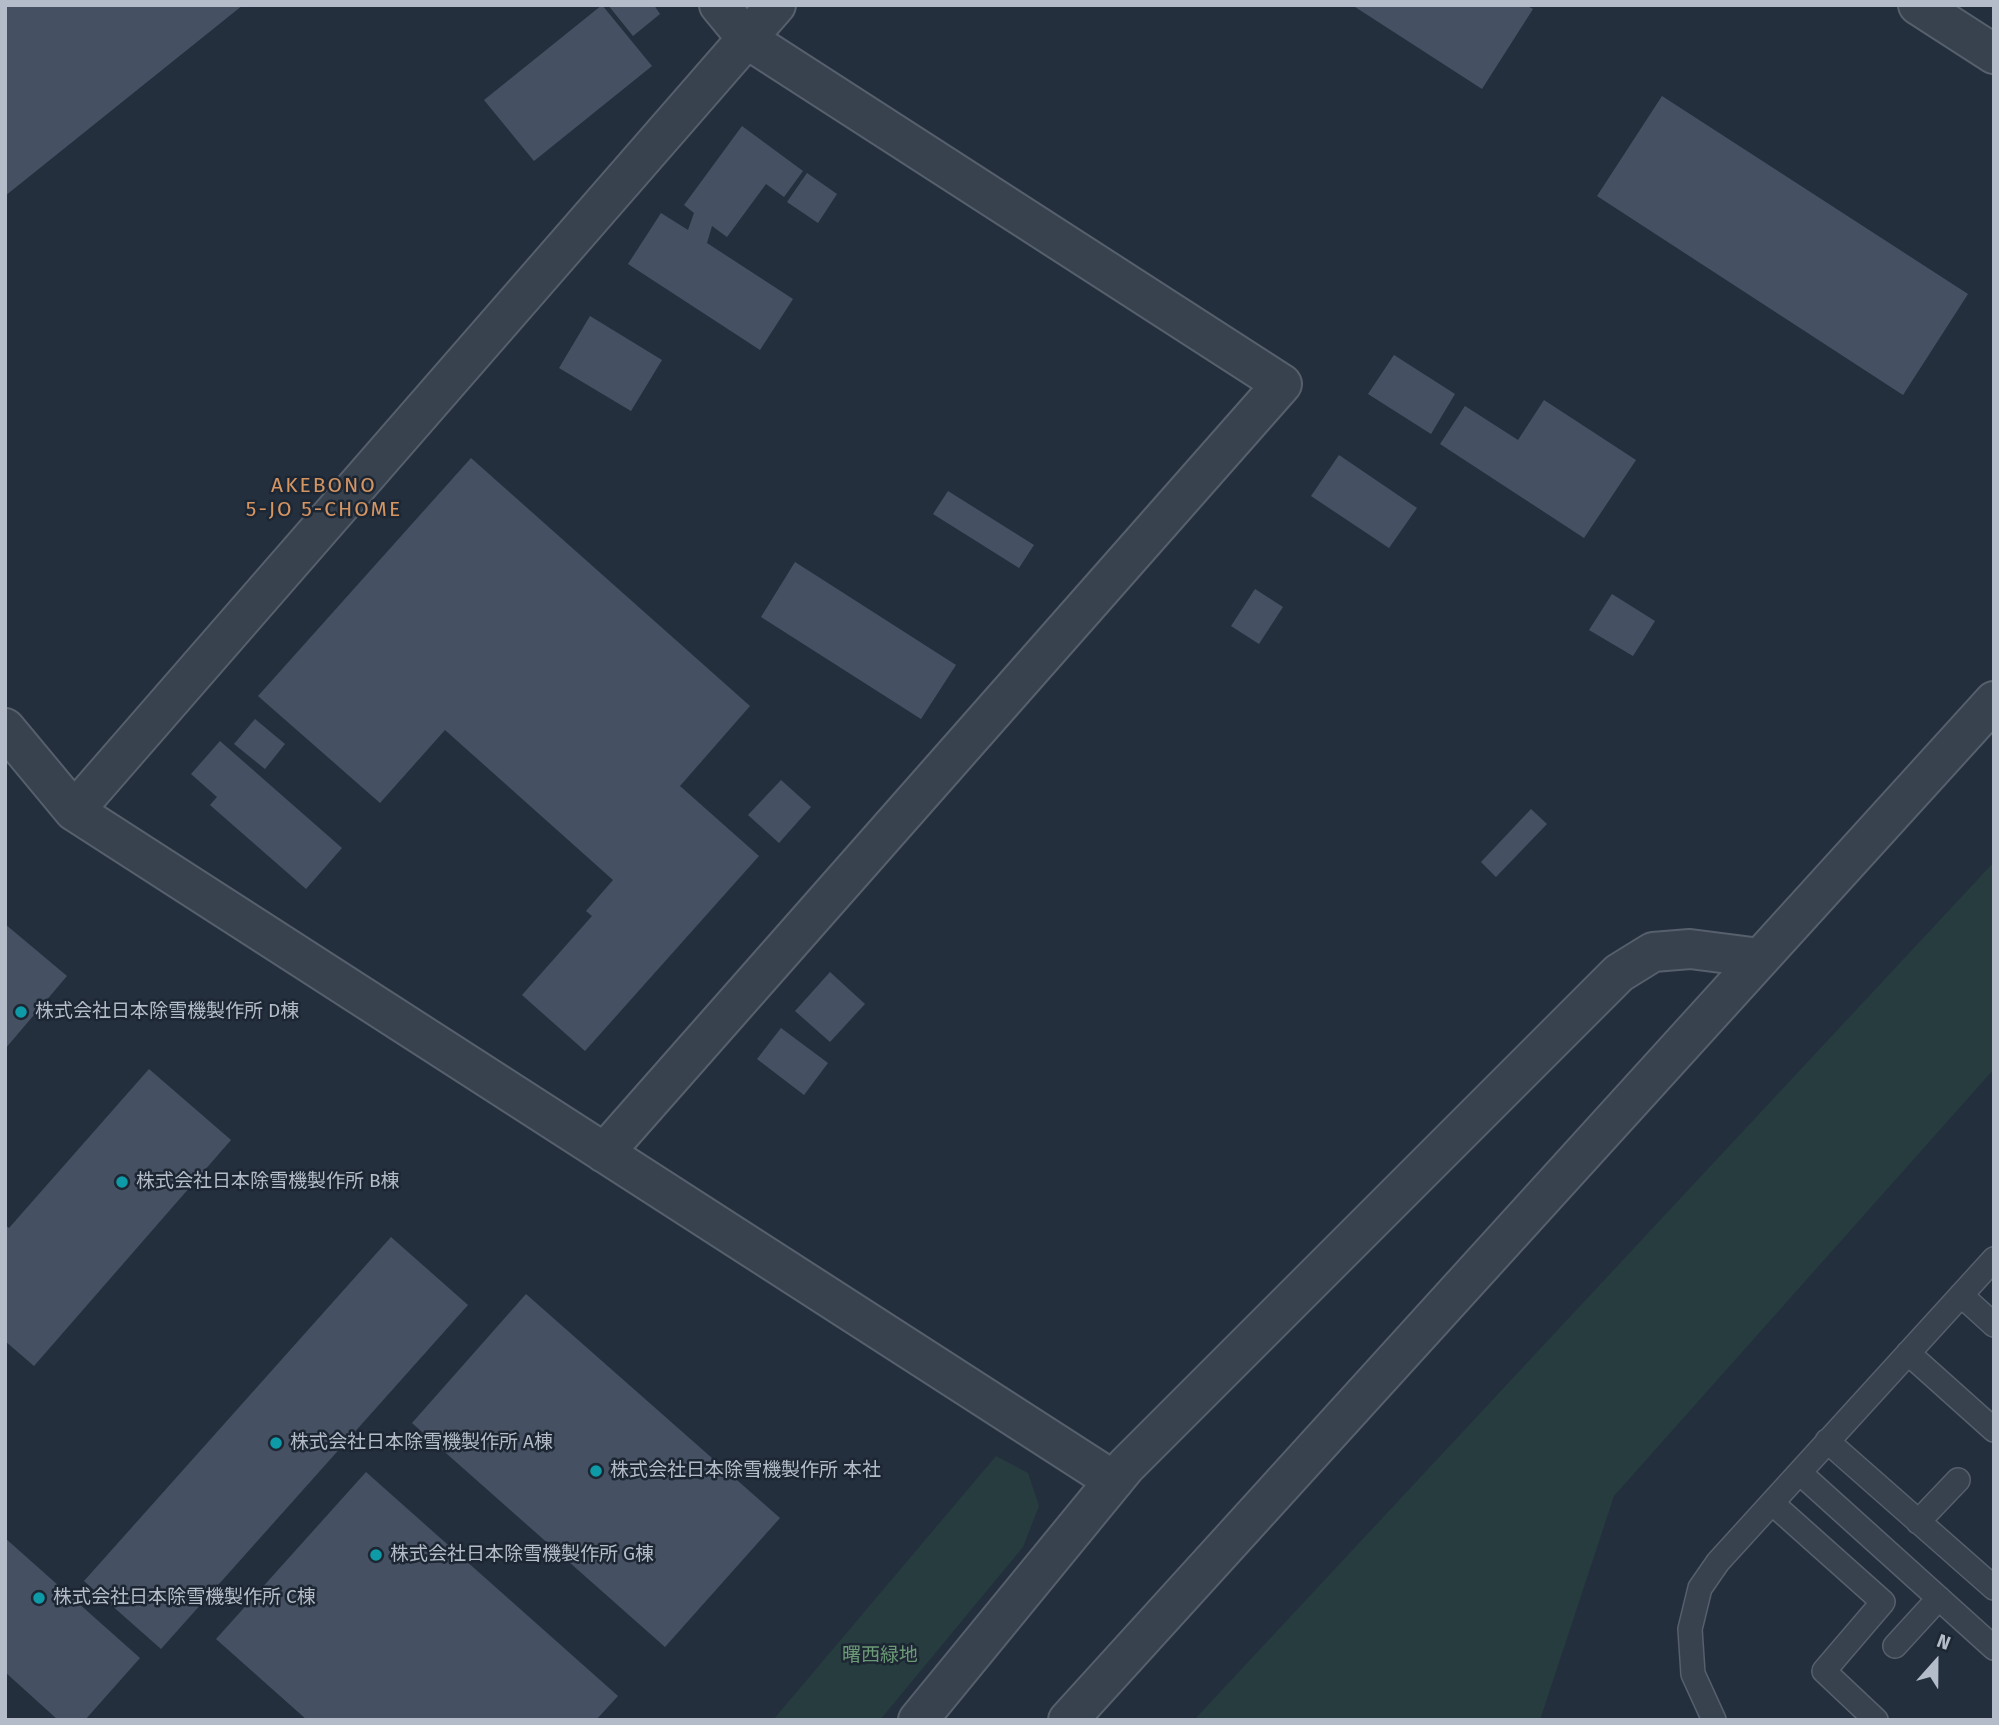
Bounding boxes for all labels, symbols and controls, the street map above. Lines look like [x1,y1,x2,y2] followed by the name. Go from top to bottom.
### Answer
[247,473,401,523] district label: AKEBONO 5-JO 5-CHOME
[35,1001,299,1023] place label: 株式会社日本除雪機製作所 D棟
[13,1004,29,1020] marker: 株式会社日本除雪機製作所 D棟
[136,1171,400,1193] place label: 株式会社日本除雪機製作所 B棟
[114,1174,130,1190] marker: 株式会社日本除雪機製作所 B棟
[290,1432,553,1454] place label: 株式会社日本除雪機製作所 A棟
[268,1435,284,1451] marker: 株式会社日本除雪機製作所 A棟
[610,1460,881,1482] place label: 株式会社日本除雪機製作所 本社
[588,1463,604,1479] marker: 株式会社日本除雪機製作所 本社
[390,1544,654,1566] place label: 株式会社日本除雪機製作所 G棟
[368,1547,384,1563] marker: 株式会社日本除雪機製作所 G棟
[53,1587,316,1609] place label: 株式会社日本除雪機製作所 C棟
[31,1590,47,1606] marker: 株式会社日本除雪機製作所 C棟
[1901,1627,1971,1697] north arrow
[1934,1629,1954,1655] text: N
[842,1645,918,1667] park label: 曙西緑地

